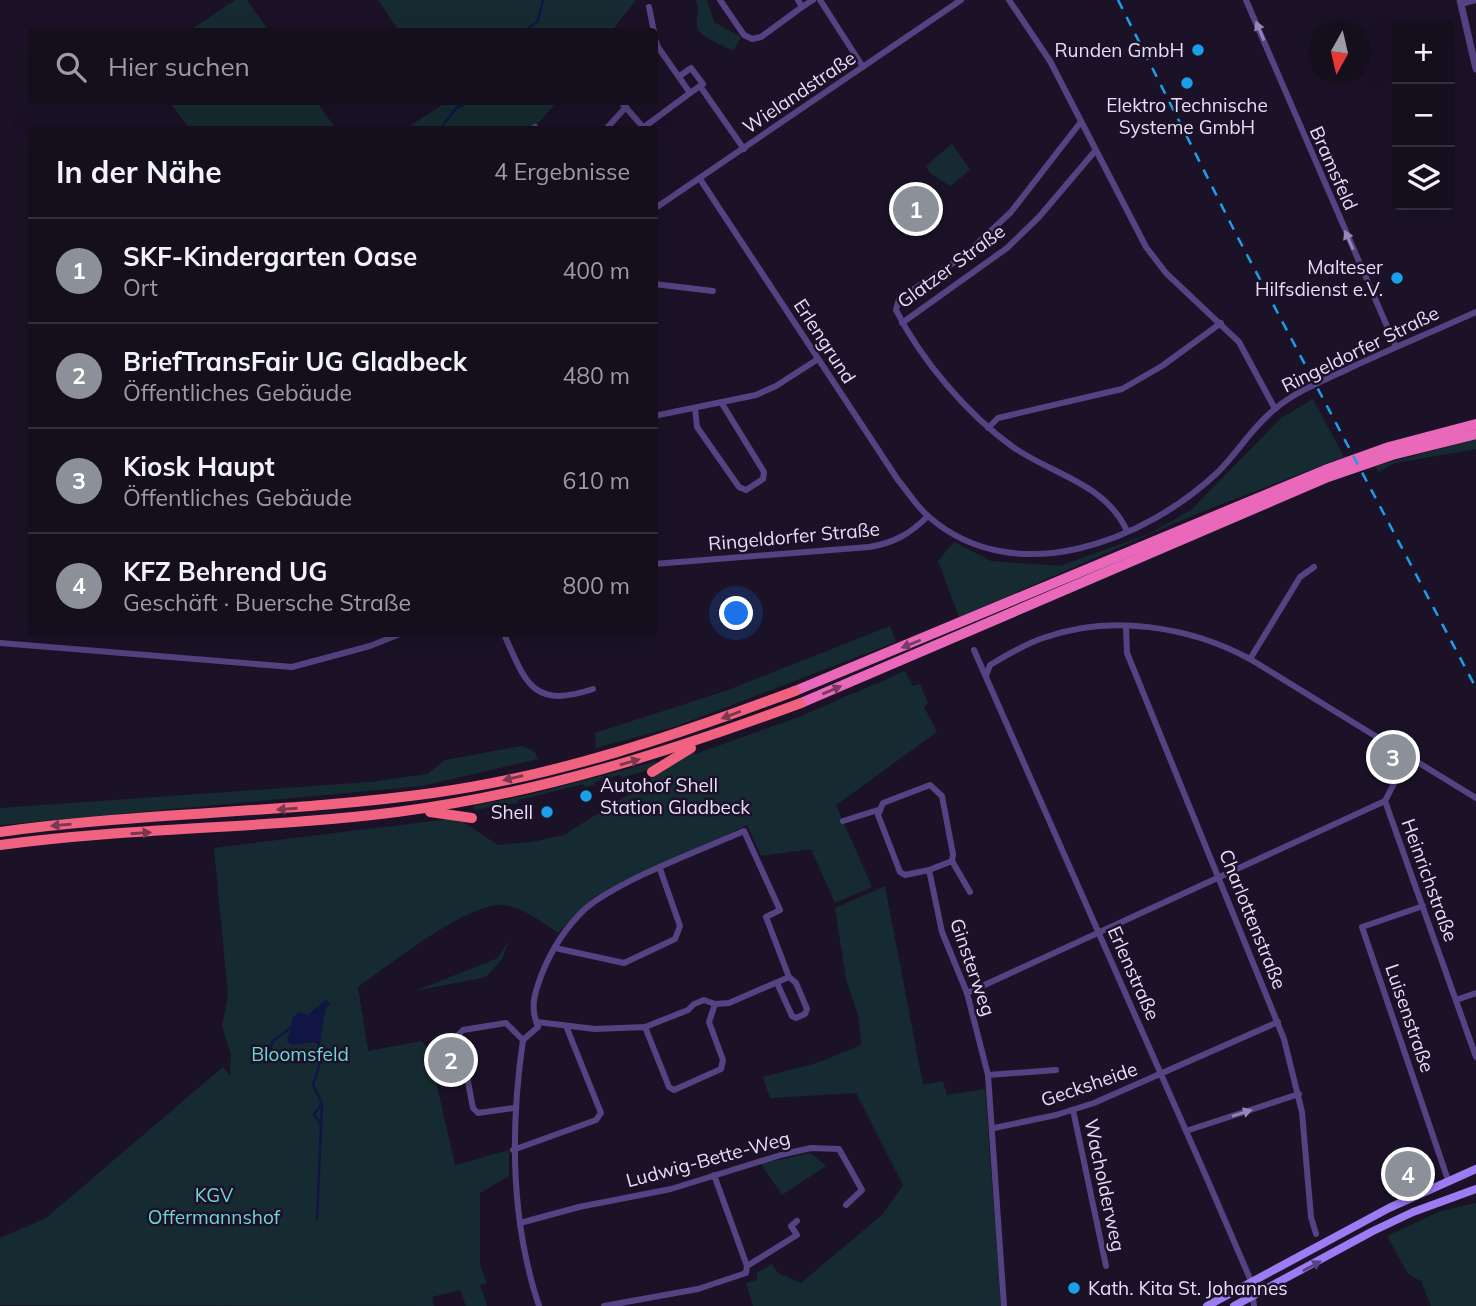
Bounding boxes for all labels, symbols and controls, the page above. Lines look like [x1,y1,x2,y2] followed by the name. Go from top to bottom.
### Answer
[1254,20,1265,41] one-way arrow
[1308,21,1371,84] north arrow
[1392,21,1455,210] map controls
[1392,21,1455,84] button: +
[28,28,658,105] search box
[1054,38,1184,62] place label: Runden GmbH
[1190,42,1206,58] marker: Runden GmbH
[738,45,860,139] street label: Wielandstraße
[52,48,90,86] icon: search
[108,50,250,83] text: Hier suchen
[1179,75,1195,91] marker: Elektro Technische Systeme GmbH
[1392,84,1455,147] button: −
[1106,93,1268,139] place label: Elektro Technische Systeme GmbH
[1305,122,1363,214] street label: Bramsfeld
[1392,147,1455,210] button: layers
[56,153,222,191] text: In der Nähe
[494,157,630,186] text: 4 Ergebnisse
[893,183,939,235] pin: 1
[892,219,1010,313] street label: Glatzer Straße
[1343,229,1354,250] one-way arrow
[123,240,417,273] text: SKF-Kindergarten Oase
[1255,255,1383,301] place label: Malteser Hilfsdienst e.V.
[72,256,86,285] text: 1
[562,256,630,285] text: 400 m
[1389,270,1405,286] marker: Malteser Hilfsdienst e.V.
[123,273,158,302] text: Ort
[789,294,861,388] street label: Erlengrund
[1277,300,1443,398] street label: Ringeldorfer Straße
[123,345,467,378] text: BriefTransFair UG Gladbeck
[72,361,86,390] text: 2
[562,361,630,390] text: 480 m
[123,378,352,407] text: Öffentliches Gebäude
[123,450,275,483] text: Kiosk Haupt
[72,466,86,495] text: 3
[562,466,630,495] text: 610 m
[123,483,352,512] text: Öffentliches Gebäude
[707,517,881,555] street label: Ringeldorfer Straße
[123,555,327,588] text: KFZ Behrend UG
[72,571,86,600] text: 4
[562,571,630,600] text: 800 m
[123,588,411,617] text: Geschäft · Buersche Straße
[719,596,753,630] your location
[900,638,921,649] one-way arrow
[822,684,843,695] one-way arrow
[720,710,741,721] one-way arrow
[1370,731,1416,783] pin: 3
[619,756,640,766] one-way arrow
[502,773,524,784] one-way arrow
[600,773,750,819] place label: Autohof Shell Station Gladbeck
[578,788,594,804] marker: Autohof Shell Station Gladbeck
[491,800,533,824] place label: Shell
[276,804,298,815] one-way arrow
[539,804,555,820] marker: Shell
[1397,815,1463,945] street label: Heinrichstraße
[49,820,71,831] one-way arrow
[131,827,153,838] one-way arrow
[1214,846,1292,992] street label: Charlottenstraße
[945,915,1001,1019] street label: Ginsterweg
[1103,922,1165,1024] street label: Erlenstraße
[1380,961,1440,1075] street label: Luisenstraße
[428,1034,474,1086] pin: 2
[251,1042,349,1066] park label: Bloomsfeld
[1038,1056,1140,1112] street label: Gecksheide
[1232,1107,1253,1117] one-way arrow
[1079,1117,1131,1253] street label: Wacholderweg
[623,1126,793,1192] street label: Ludwig-Bette-Weg
[1385,1148,1431,1200] pin: 4
[148,1183,281,1229] park label: KGV Offermannshof
[1302,1260,1322,1272] one-way arrow
[1088,1276,1288,1300] place label: Kath. Kita St. Johannes
[1066,1280,1082,1296] marker: Kath. Kita St. Johannes

